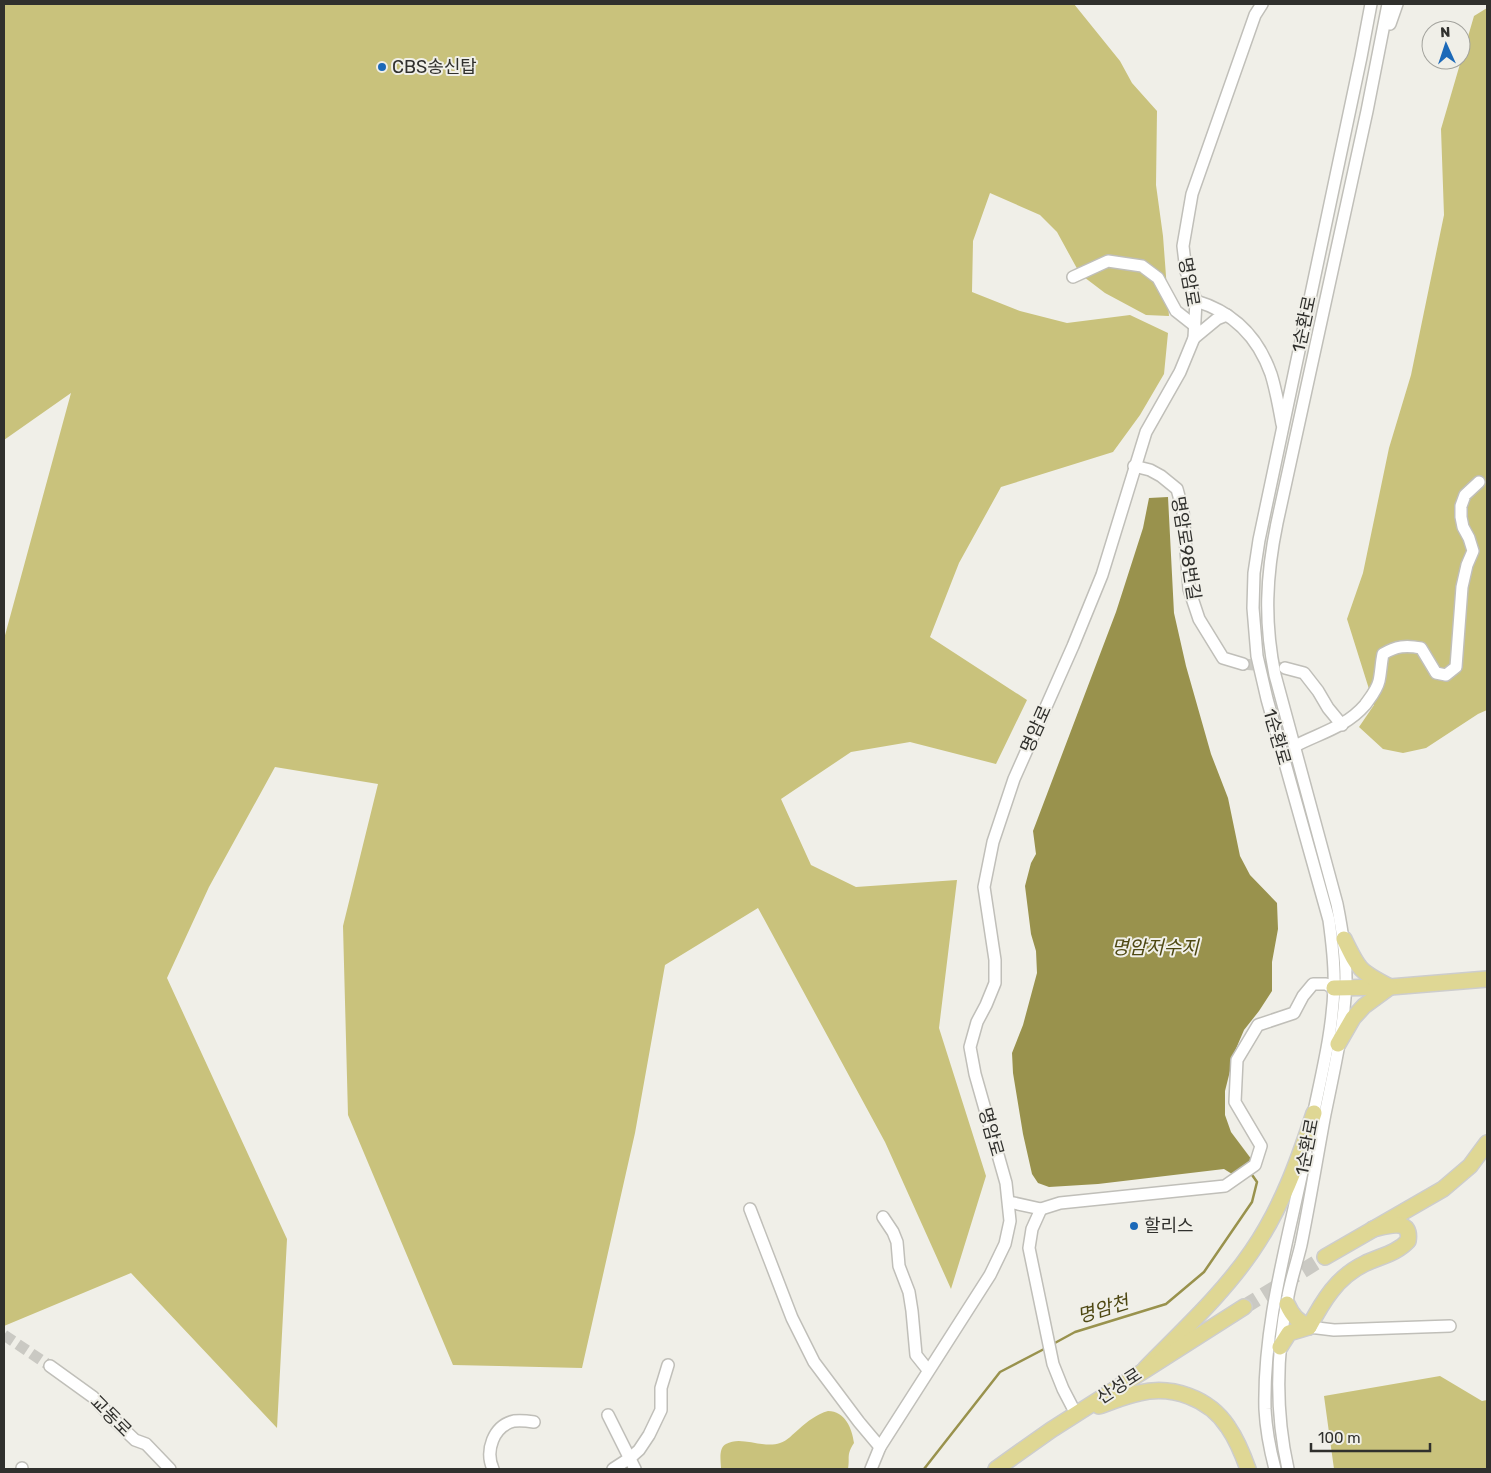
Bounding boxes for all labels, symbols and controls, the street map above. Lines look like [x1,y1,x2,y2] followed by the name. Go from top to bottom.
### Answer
[1421,20,1471,70] north arrow
[1440,24,1451,41] text: N
[392,56,477,78] place label: CBS송신탑
[376,61,388,73] marker: CBS송신탑
[1174,256,1204,308] street label: 명암로
[1287,294,1321,354] street label: 1순환로
[1167,494,1205,602] street label: 명암로98번길
[1016,702,1056,756] street label: 명암로
[1259,706,1295,768] street label: 1순환로
[1111,936,1200,959] water label: 명암저수지
[974,1105,1008,1159] street label: 명암로
[1291,1117,1323,1177] street label: 1순환로
[1144,1215,1194,1237] place label: 할리스
[1128,1220,1140,1232] marker: 할리스
[1075,1290,1133,1328] water label: 명암천
[1092,1363,1146,1409] street label: 산성로
[86,1391,136,1441] street label: 교동로
[1311,1420,1430,1452] scale bar
[1318,1429,1360,1447] text: 100 m

